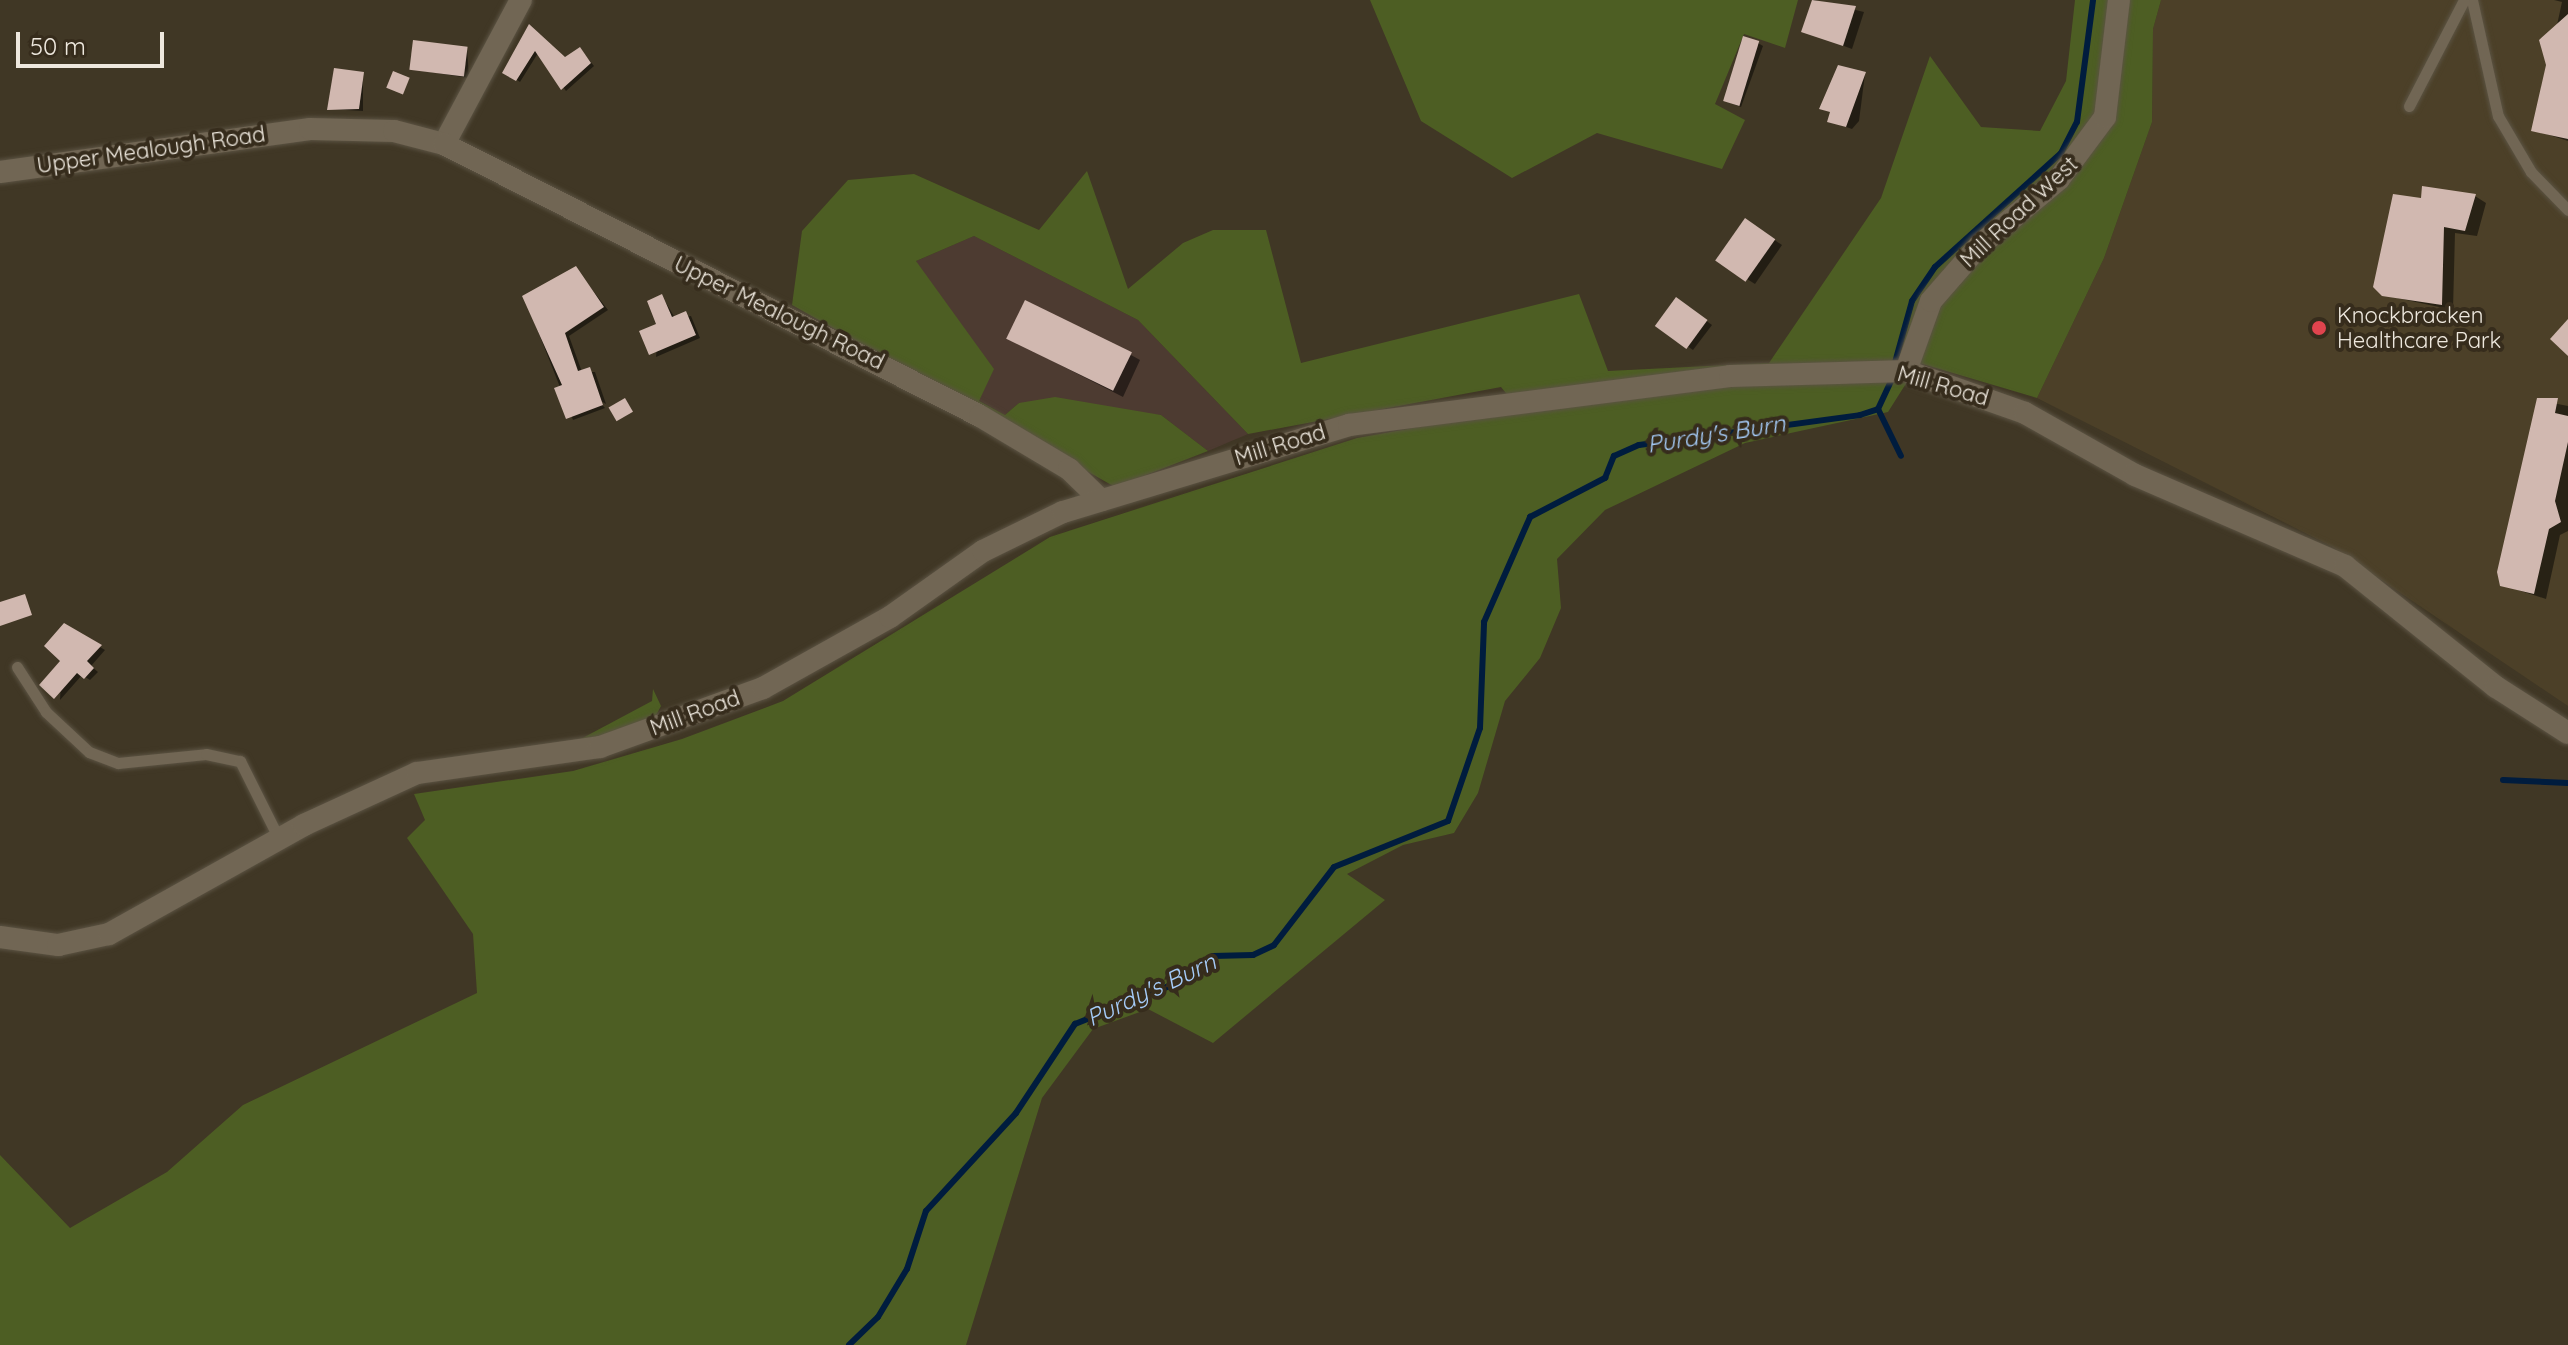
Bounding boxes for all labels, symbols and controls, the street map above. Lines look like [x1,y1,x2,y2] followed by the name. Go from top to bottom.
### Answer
[20,16,168,66] scale bar
[30,31,86,61] text: 50 m
[35,121,267,179] street label: Upper Mealough Road
[1955,151,2083,273] street label: Mill Road West
[670,251,888,375] street label: Upper Mealough Road
[2337,302,2501,354] place label: Knockbracken Healthcare Park
[2308,317,2330,339] marker: Knockbracken Healthcare Park
[1894,360,1992,412] street label: Mill Road
[1645,409,1787,459] water label: Purdy's Burn
[1231,419,1329,471] street label: Mill Road
[647,685,743,741] street label: Mill Road
[1082,947,1220,1033] water label: Purdy's Burn

